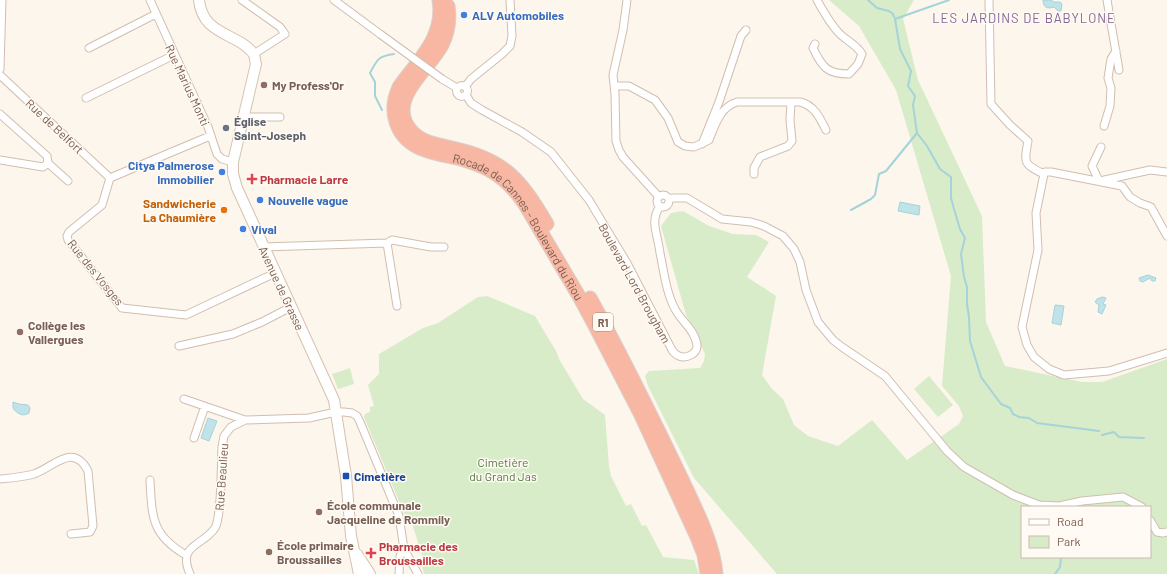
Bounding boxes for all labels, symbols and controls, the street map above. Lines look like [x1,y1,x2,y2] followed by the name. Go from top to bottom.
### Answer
[472,8,564,22] place label: ALV Automobiles
[459,10,469,20] marker: ALV Automobiles
[932,10,1116,26] district label: LES JARDINS DE BABYLONE
[163,42,213,128] street label: Rue Marius Monti
[272,78,344,92] place label: My Profess'Or
[259,80,269,90] marker: My Profess'Or
[23,96,87,156] street label: Rue de Belfort
[234,114,306,142] place label: Église Saint-Joseph
[221,123,231,133] marker: Église Saint-Joseph
[452,150,587,302] street label: Rocade de Cannes - Boulevard du Riou
[128,158,214,186] place label: Citya Palmerose Immobilier
[217,167,227,177] marker: Citya Palmerose Immobilier
[260,172,349,186] place label: Pharmacie Larre
[247,174,257,184] marker: Pharmacie Larre
[268,193,349,207] place label: Nouvelle vague
[255,195,265,205] marker: Nouvelle vague
[143,196,216,224] place label: Sandwicherie La Chaumière
[219,205,229,215] marker: Sandwicherie La Chaumière
[596,221,674,345] street label: Boulevard Lord Brougham
[251,222,277,236] place label: Vival
[238,224,248,234] marker: Vival
[65,236,127,308] street label: Rue des Vosges
[256,244,308,332] street label: Avenue de Grasse
[593,313,613,331] road number: R1
[28,318,85,346] place label: Collège les Vallergues
[15,327,25,337] marker: Collège les Vallergues
[212,443,230,511] street label: Rue Beaulieu
[469,455,537,483] park label: Cimetière du Grand Jas
[354,469,406,483] place label: Cimetière
[341,471,351,481] marker: Cimetière
[327,498,450,526] place label: École communale Jacqueline de Rommily
[1021,506,1151,558] legend
[314,507,324,517] marker: École communale Jacqueline de Rommily
[1057,514,1084,528] text: Road
[1057,534,1081,548] text: Park
[277,538,354,566] place label: École primaire Broussailles
[379,539,458,567] place label: Pharmacie des Broussailles
[264,547,274,557] marker: École primaire Broussailles
[366,548,376,558] marker: Pharmacie des Broussailles

